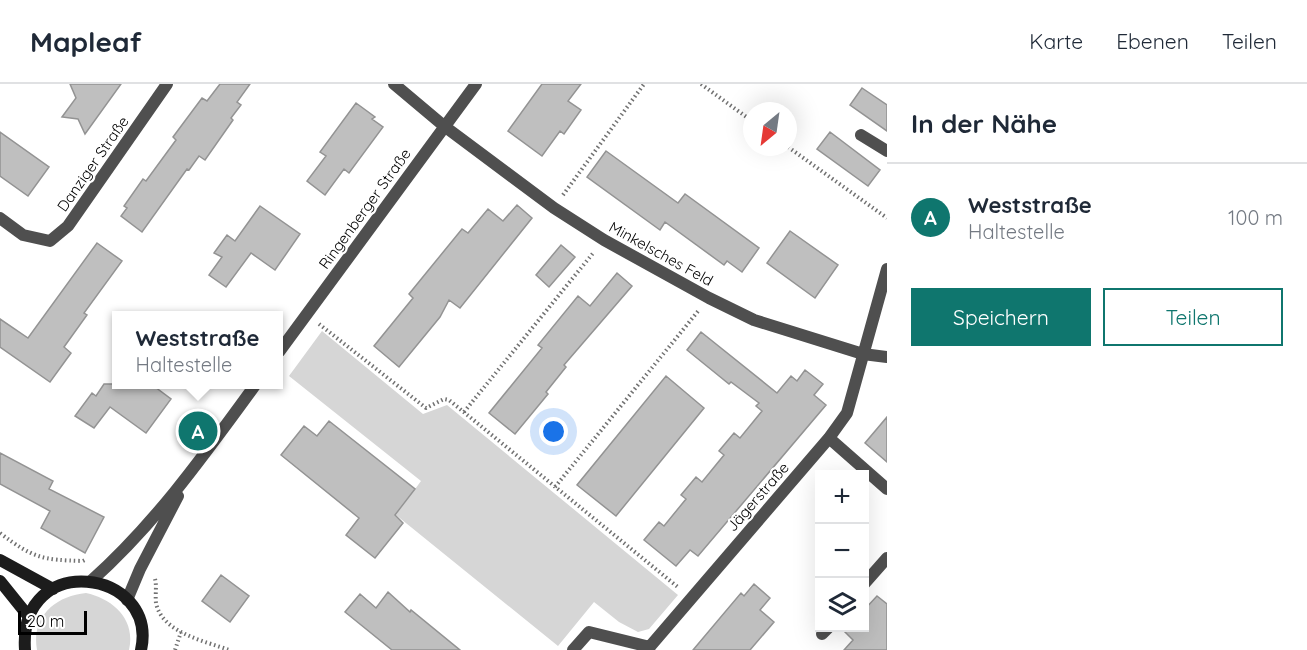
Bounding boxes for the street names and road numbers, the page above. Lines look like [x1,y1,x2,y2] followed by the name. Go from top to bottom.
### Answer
[53,112,133,215] street label: Danziger Straße
[314,145,415,273] street label: Ringenberger Straße
[606,217,717,290] street label: Minkelsches Feld
[722,458,793,535] street label: Jägerstraße

